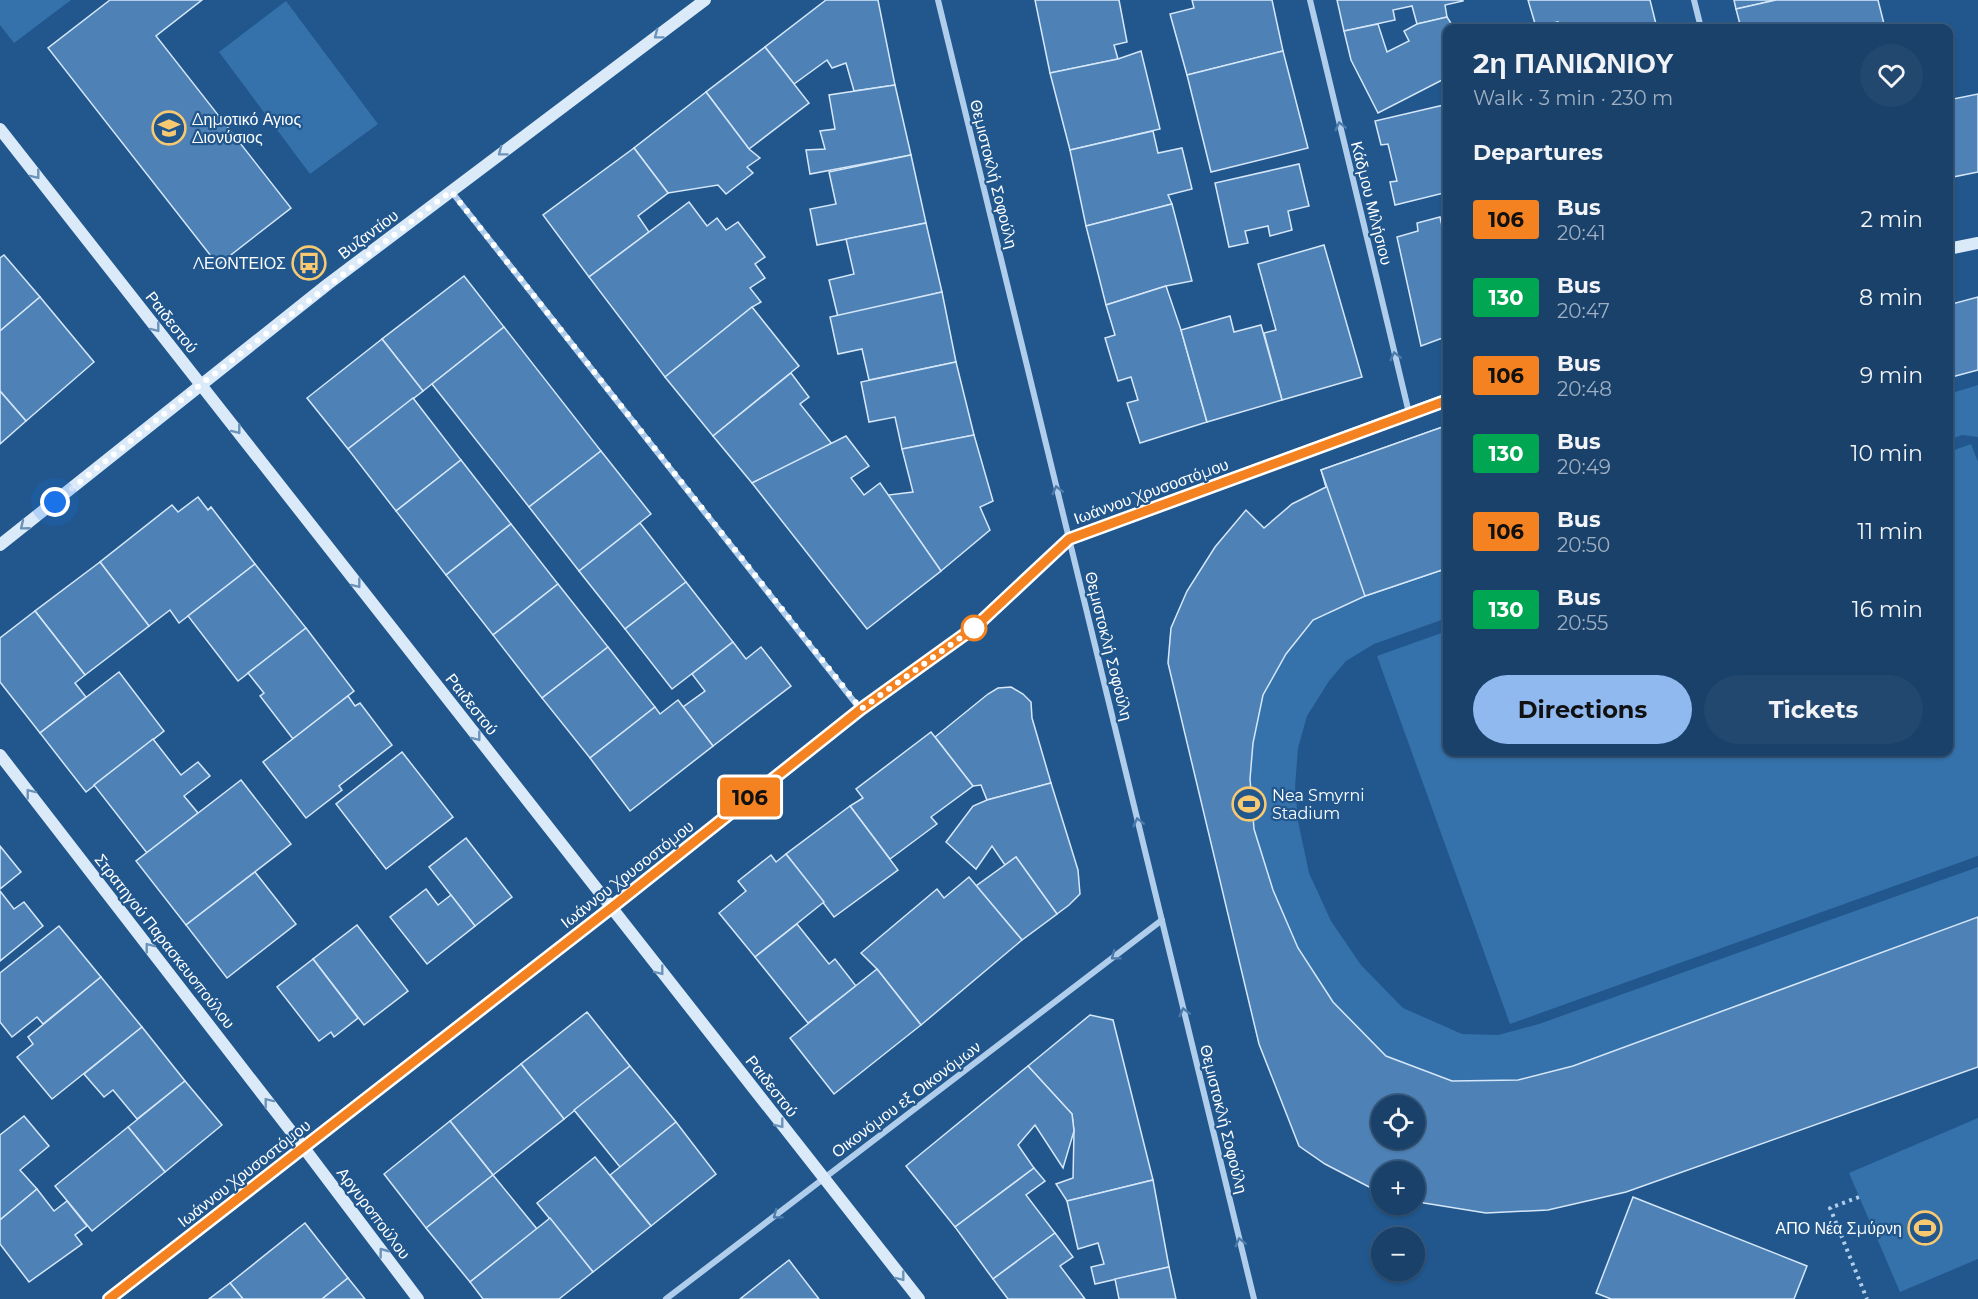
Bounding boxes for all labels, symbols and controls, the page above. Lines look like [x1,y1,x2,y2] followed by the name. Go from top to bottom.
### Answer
[654,28,665,39] one-way arrow
[1860,44,1923,107] button: heart
[1473,46,1674,80] text: 2η ΠΑΝΙΩΝΙΟΥ
[1473,86,1673,110] text: Walk · 3 min · 230 m
[966,98,1021,251] street label: Θεμιστοκλή Σοφούλη
[151,110,187,146] school or university icon: Δημοτικό Αγιος Διονύσιος
[192,110,301,147] place label: Δημοτικό Αγιος Διονύσιος
[1334,121,1347,131] one-way arrow
[1347,139,1396,267] street label: Κάδμου Μιλήσιου
[1473,139,1603,166] text: Departures
[498,145,509,156] one-way arrow
[29,168,40,179] one-way arrow
[1557,194,1601,221] text: Bus
[335,206,402,263] street label: Βυζαντίου
[1861,206,1923,233] text: 2 min
[1488,207,1524,232] text: 106
[1557,221,1606,245] text: 20:41
[291,245,327,281] bus stop icon: ΛΕΟΝΤΕΙΟΣ
[193,254,286,273] place label: ΛΕΟΝΤΕΙΟΣ
[1557,272,1601,299] text: Bus
[1859,284,1923,311] text: 8 min
[1489,285,1523,310] text: 130
[142,288,202,357] street label: Ραιδεστού
[1557,299,1610,323] text: 20:47
[149,321,160,332] one-way arrow
[1557,350,1601,377] text: Bus
[1390,352,1403,362] one-way arrow
[1860,362,1923,389] text: 9 min
[1488,363,1524,388] text: 106
[1557,377,1612,401] text: 20:48
[229,424,240,435] one-way arrow
[1557,428,1601,455] text: Bus
[1851,440,1923,467] text: 10 min
[1489,441,1523,466] text: 130
[1071,455,1231,528] street label: Ιωάννου Χρυσοστόμου
[1557,455,1611,479] text: 20:49
[1051,485,1064,495] one-way arrow
[40,487,70,517] your location
[1557,506,1601,533] text: Bus
[1857,518,1923,545] text: 11 min
[19,519,30,530] one-way arrow
[1488,519,1524,544] text: 106
[1557,533,1610,557] text: 20:50
[1081,570,1136,723] street label: Θεμιστοκλή Σοφούλη
[350,577,361,588] one-way arrow
[1557,584,1601,611] text: Bus
[1852,596,1923,623] text: 16 min
[1489,597,1523,622] text: 130
[1557,611,1608,635] text: 20:55
[961,615,987,641] unlabelled marker
[442,670,502,739] street label: Ραιδεστού
[1473,675,1692,744] button: Directions
[1704,675,1923,744] button: Tickets
[470,731,481,742] one-way arrow
[716,778,784,816] line badge: 106
[732,785,768,810] text: 106
[1231,786,1267,822] sports icon: Nea Smyrni Stadium
[1272,786,1365,823] place label: Nea Smyrni Stadium
[26,789,37,800] one-way arrow
[557,817,697,932] street label: Ιωάννου Χρυσοστόμου
[1132,818,1145,828] one-way arrow
[91,850,239,1032] street label: Στρατηγού Παρασκευοπούλου
[145,943,156,954] one-way arrow
[1111,948,1122,959] one-way arrow
[652,964,663,975] one-way arrow
[1178,1007,1191,1017] one-way arrow
[828,1037,985,1162] street label: Οικονόμου εξ Οικονόμων
[1196,1043,1251,1196] street label: Θεμιστοκλή Σοφούλη
[742,1052,802,1121] street label: Ραιδεστού
[1371,1095,1425,1281] map controls
[1371,1095,1425,1149] button: locate
[265,1097,276,1108] one-way arrow
[174,1116,314,1231] street label: Ιωάννου Χρυσοστόμου
[773,1117,784,1128] one-way arrow
[1371,1161,1425,1215] button: +
[333,1164,414,1263] street label: Αργυροπούλου
[773,1207,784,1218] one-way arrow
[1907,1210,1943,1246] sports icon: ΑΠΟ Νέα Σμύρνη
[1776,1219,1902,1238] place label: ΑΠΟ Νέα Σμύρνη
[1371,1227,1425,1281] button: −
[1234,1237,1247,1247] one-way arrow
[379,1248,390,1259] one-way arrow
[894,1270,905,1281] one-way arrow

